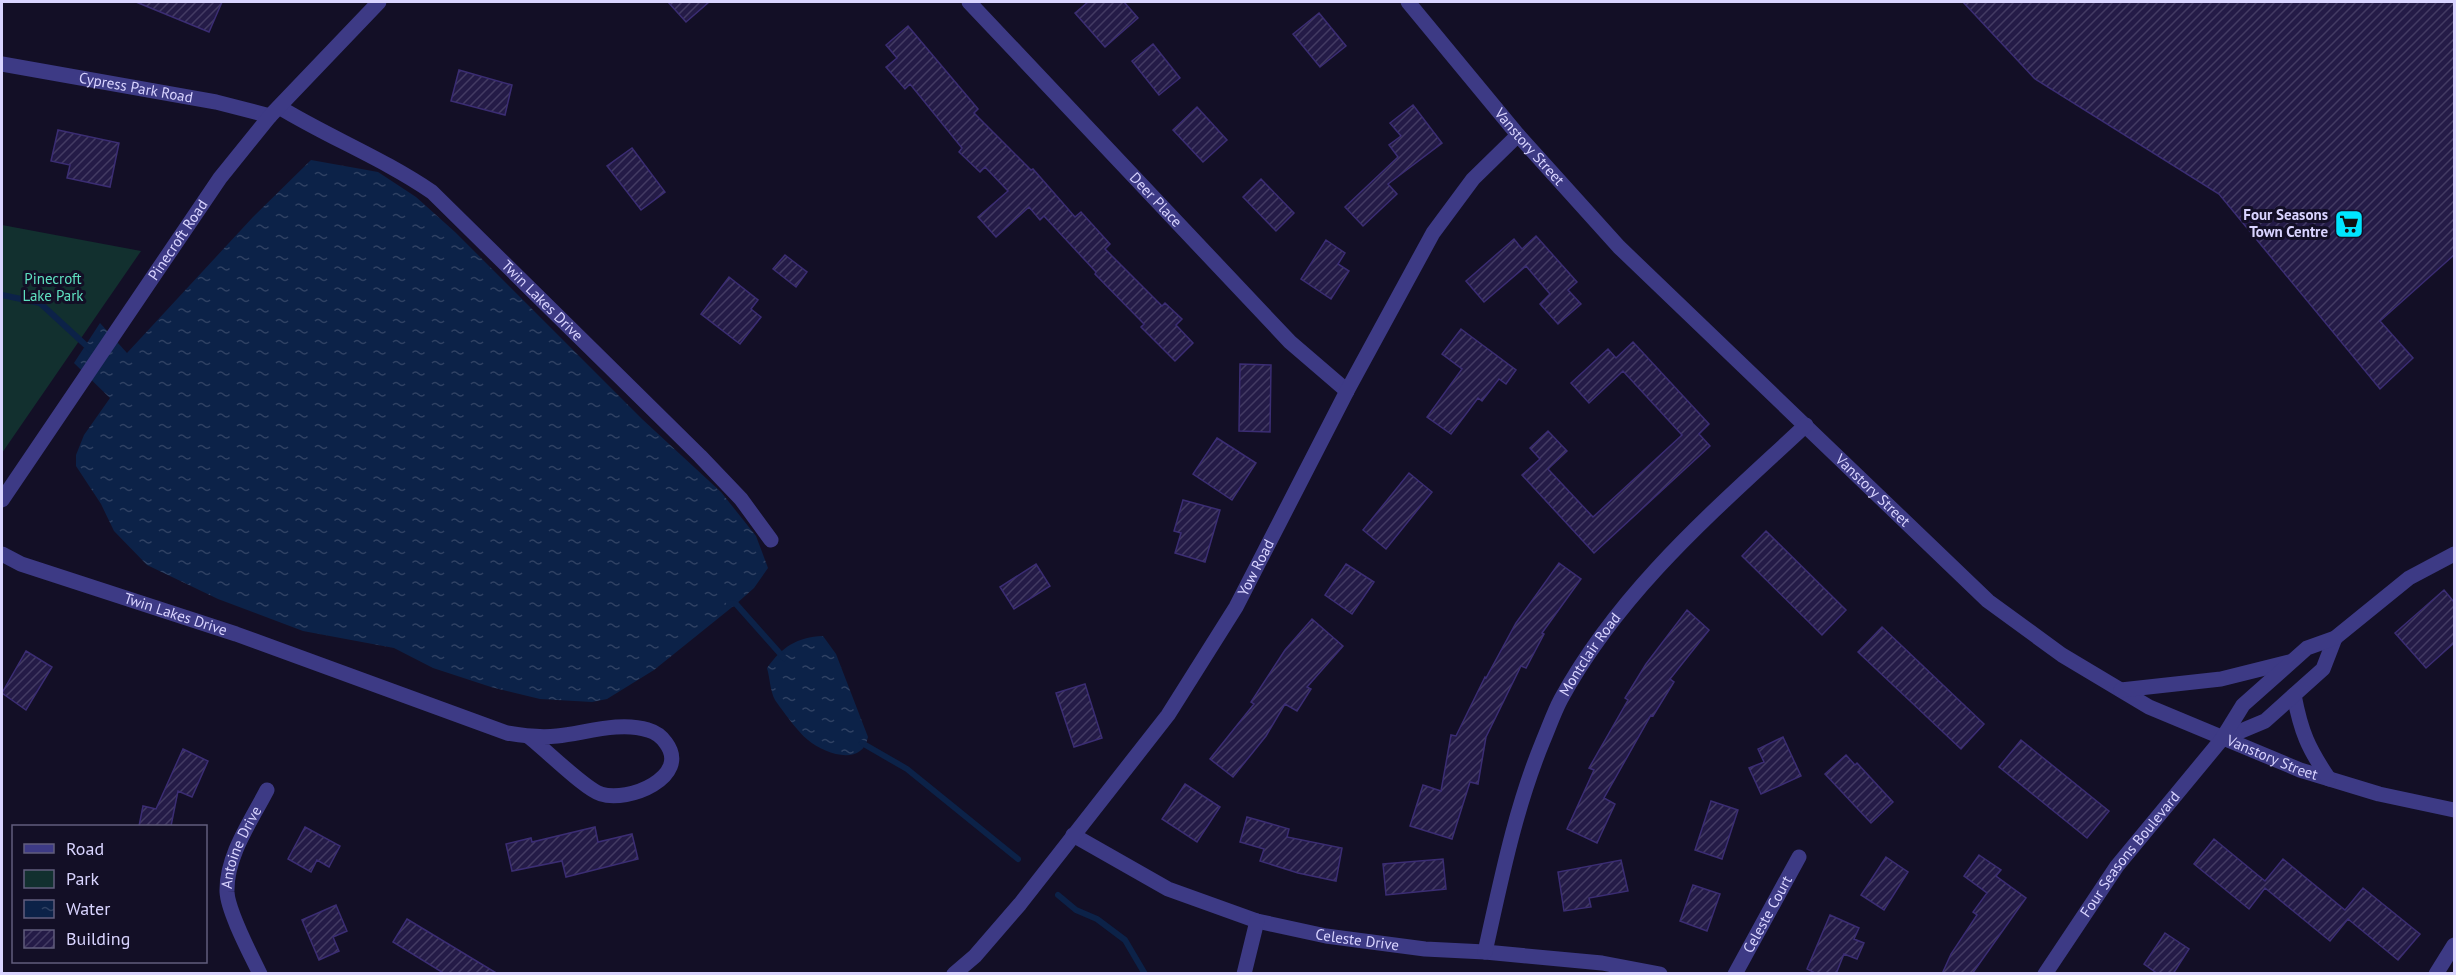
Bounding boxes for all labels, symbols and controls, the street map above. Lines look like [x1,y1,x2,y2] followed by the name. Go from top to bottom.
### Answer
[77,68,194,107] street label: Cypress Park Road
[1490,103,1569,189] street label: Vanstory Street
[1126,168,1186,231] street label: Deer Place
[144,196,212,284] street label: Pinecroft Road
[2243,205,2328,241] place label: Four Seasons Town Centre
[2333,208,2365,240] supermarket icon: Four Seasons Town Centre
[498,256,588,345] street label: Twin Lakes Drive
[22,269,84,305] park label: Pinecroft Lake Park
[1831,449,1915,530] street label: Vanstory Street
[1233,536,1278,599] street label: Yow Road
[122,588,230,639] street label: Twin Lakes Drive
[1555,609,1624,699] street label: Montclair Road
[2223,730,2320,784] street label: Vanstory Street
[2076,787,2184,921] street label: Four Seasons Boulevard
[217,802,265,889] street label: Antoine Drive
[12,825,207,963] legend
[66,837,104,860] text: Road
[66,867,99,890] text: Park
[1738,872,1796,956] street label: Celeste Court
[66,897,110,920] text: Water
[1314,924,1400,955] street label: Celeste Drive
[66,927,130,950] text: Building

